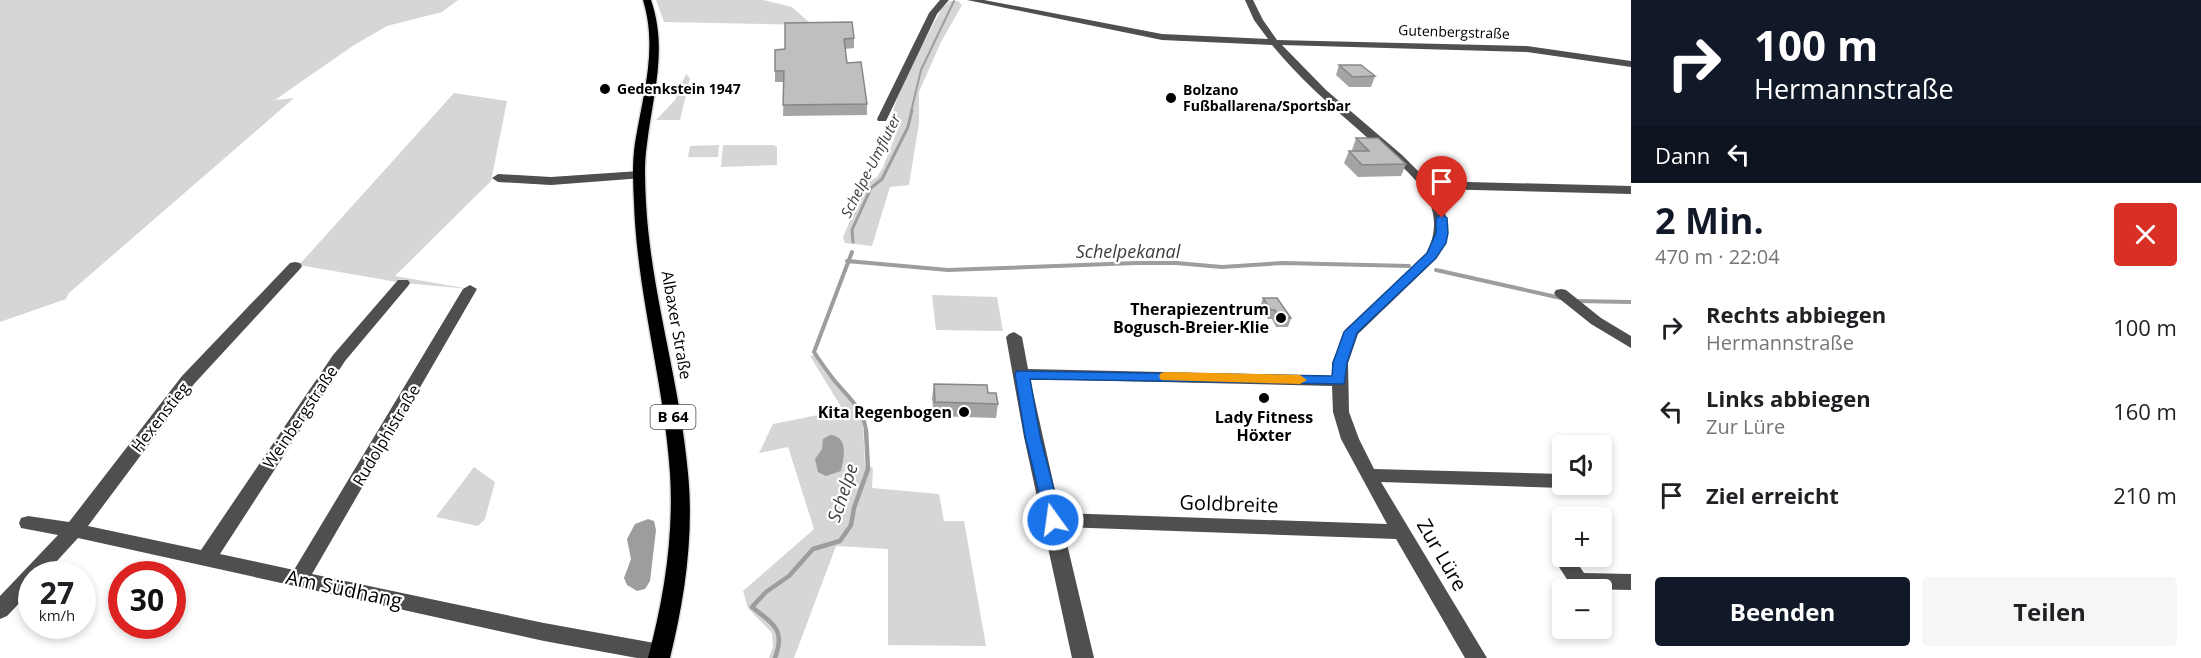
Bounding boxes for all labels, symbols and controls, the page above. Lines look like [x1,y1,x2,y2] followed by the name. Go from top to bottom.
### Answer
[1754,16,1878,73] text: 100 m
[1398,20,1510,43] street label: Gutenbergstraße
[1655,24,1733,102] icon: right
[1754,70,1954,107] text: Hermannstraße
[617,79,741,98] place label: Gedenkstein 1947
[1183,80,1351,115] place label: Bolzano Fußballarena/Sportsbar
[598,82,612,96] marker: Gedenkstein 1947
[1164,91,1178,105] marker: Bolzano Fußballarena/Sportsbar
[835,109,905,221] water label: Schelpe-Umfluter
[1722,138,1755,171] icon: left
[1655,140,1710,170] text: Dann
[1416,156,1467,218] pin
[1425,165,1458,198] icon: arrive
[1655,196,1764,245] text: 2 Min.
[2114,203,2177,266] button: close
[1076,239,1181,263] water label: Schelpekanal
[1655,243,1780,270] text: 470 m · 22:04
[657,269,697,381] street label: Albaxer Straße
[1113,298,1269,338] place label: Therapiezentrum Bogusch-Breier-Klie
[1706,299,1886,329] text: Rechts abbiegen
[1274,311,1288,325] marker: Therapiezentrum Bogusch-Breier-Klie
[1655,311,1688,344] icon: right
[2113,312,2177,342] text: 100 m
[1706,329,1854,356] text: Hermannstraße
[258,361,342,473] street label: Weinbergstraße
[126,377,194,456] street label: Hexenstieg
[347,380,425,490] street label: Rudolphistraße
[1706,383,1871,413] text: Links abbiegen
[1257,391,1271,405] marker: Lady Fitness Höxter
[1655,395,1688,428] icon: left
[2113,396,2177,426] text: 160 m
[818,401,952,423] place label: Kita Regenbogen
[650,405,696,429] road number: B 64
[957,405,971,419] marker: Kita Regenbogen
[1215,406,1313,446] place label: Lady Fitness Höxter
[1706,413,1785,440] text: Zur Lüre
[1552,435,1612,639] map controls
[1552,435,1612,495] button: sound
[821,460,863,525] water label: Schelpe
[1655,479,1688,512] icon: arrive
[1706,480,1839,510] text: Ziel erreicht
[2113,480,2177,510] text: 210 m
[1021,488,1085,552] position arrow
[1179,488,1279,519] street label: Goldbreite
[1552,507,1612,567] button: +
[1411,514,1474,596] street label: Zur Lüre
[108,561,186,639] speed limit sign: 30
[283,563,405,614] street label: Am Südhang
[40,572,74,613] text: 27
[1655,577,1910,646] button: Beenden
[1922,577,2177,646] button: Teilen
[1552,579,1612,639] button: −
[39,605,75,625] text: km/h

